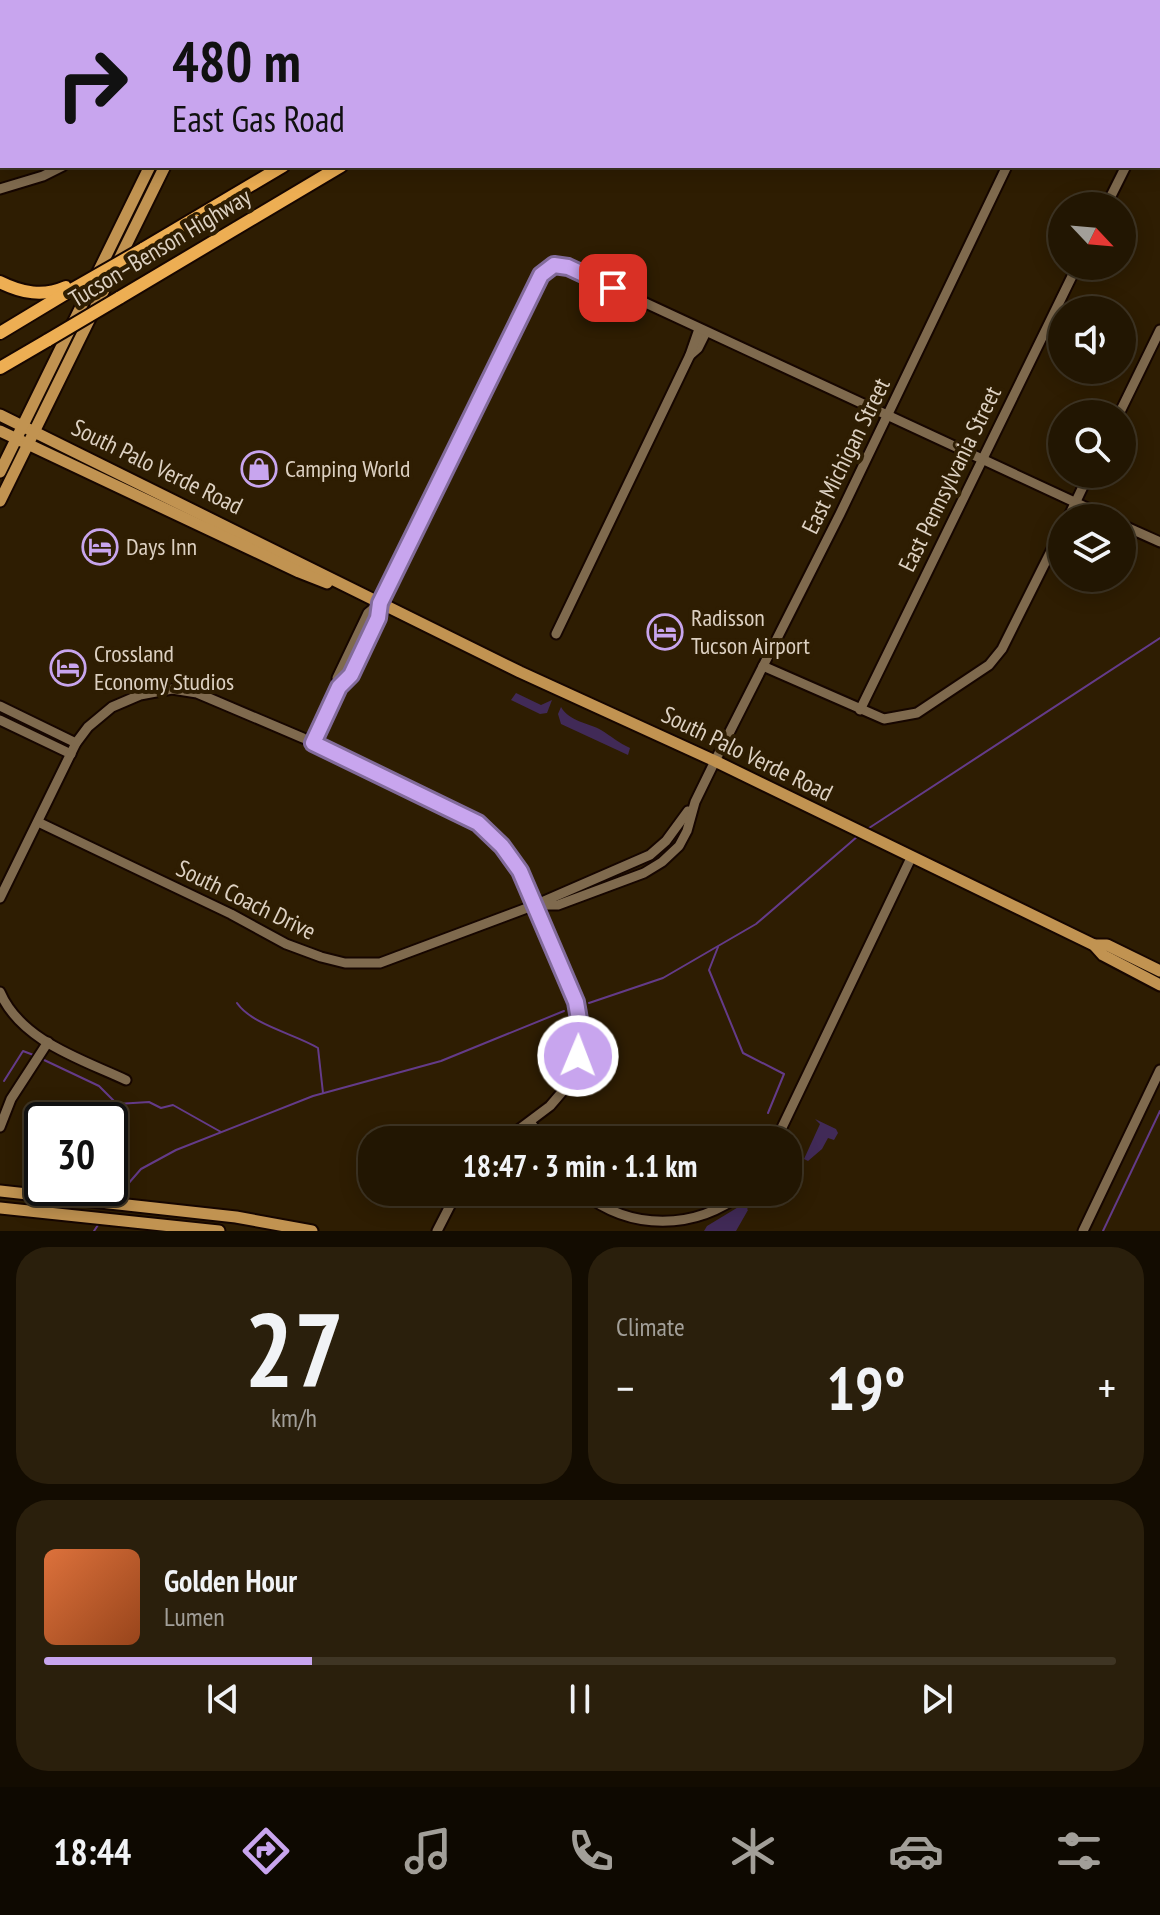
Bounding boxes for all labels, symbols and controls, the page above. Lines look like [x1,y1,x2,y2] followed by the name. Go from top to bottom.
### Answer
[172,25,301,97] text: 480 m
[40,32,144,136] icon: right
[172,95,345,142] text: East Gas Road
[63,181,256,314] street label: Tucson–Benson Highway
[1048,192,1136,280] north arrow
[1048,192,1136,592] map controls
[579,254,647,322] pin
[591,266,635,310] icon: arrive
[1048,296,1136,384] button: sound
[794,372,897,539] street label: East Michigan Street
[891,381,1008,577] street label: East Pennsylvania Street
[1048,400,1136,488] button: search
[67,412,248,521] street label: South Palo Verde Road
[240,450,278,488] shop icon: Camping World
[285,453,410,484] place label: Camping World
[1048,504,1136,592] button: layers
[81,528,119,566] hotel icon: Days Inn
[126,531,197,562] place label: Days Inn
[691,602,810,661] place label: Radisson Tucson Airport
[646,613,684,651] hotel icon: Radisson Tucson Airport
[94,638,234,697] place label: Crossland Economy Studios
[49,649,87,687] hotel icon: Crossland Economy Studios
[657,699,838,808] street label: South Palo Verde Road
[171,852,321,947] street label: South Coach Drive
[536,1014,620,1098] position arrow
[24,1102,128,1206] speed limit sign: 30
[463,1146,697,1185] text: 18:47 · 3 min · 1.1 km
[244,1281,344,1416] text: 27
[616,1310,685,1343] text: Climate
[826,1349,906,1427] text: 19°
[616,1359,634,1416] text: −
[1098,1359,1116,1416] text: +
[271,1401,317,1434] text: km/h
[164,1561,297,1600] text: Golden Hour
[164,1600,225,1633] text: Lumen
[201,1677,245,1721] icon: previous
[558,1677,602,1721] icon: pause
[915,1677,959,1721] icon: next
[238,1823,294,1879] icon: directions
[400,1823,456,1879] icon: music
[563,1823,619,1879] icon: phone
[725,1823,781,1879] icon: climate
[888,1823,944,1879] icon: car
[1051,1823,1107,1879] icon: filters
[53,1828,131,1875] text: 18:44

